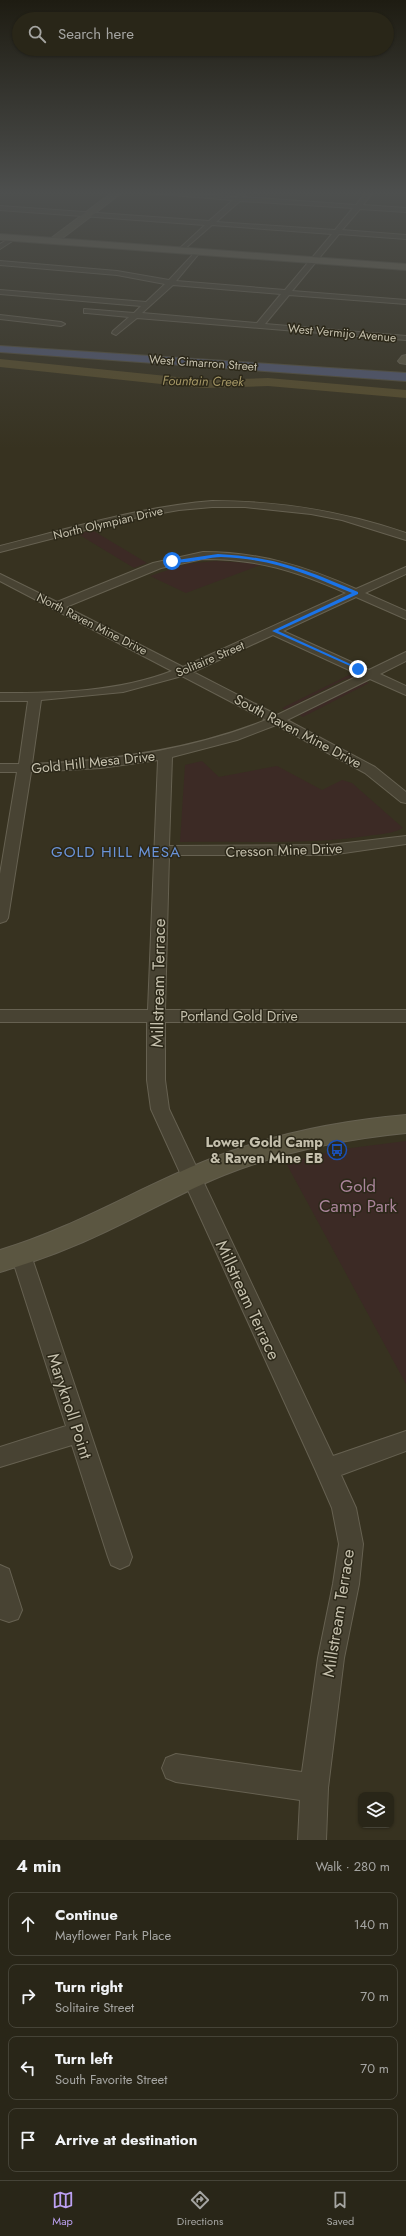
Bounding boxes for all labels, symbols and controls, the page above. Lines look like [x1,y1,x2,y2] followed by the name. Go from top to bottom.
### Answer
[12,12,394,56] search box
[26,23,48,45] icon: search
[58,23,134,45] text: Search here
[287,319,397,347] street label: West Vermijo Avenue
[148,350,258,376] street label: West Cimarron Street
[162,371,244,391] water label: Fountain Creek
[51,502,165,544] street label: North Olympian Drive
[163,552,181,570] route start
[34,588,150,660] street label: North Raven Mine Drive
[173,636,247,682] street label: Solitaire Street
[349,660,367,678] route end
[231,689,365,773] street label: South Raven Mine Drive
[30,746,156,778] street label: Gold Hill Mesa Drive
[225,838,343,862] street label: Cresson Mine Drive
[51,841,181,863] district label: GOLD HILL MESA
[145,918,171,1048] street label: Millstream Terrace
[180,1006,298,1026] street label: Portland Gold Drive
[205,1132,323,1168] place label: Lower Gold Camp & Raven Mine EB
[326,1139,348,1161] bus stop icon: Lower Gold Camp & Raven Mine EB
[319,1174,398,1218] park label: Gold Camp Park
[210,1236,286,1364] street label: Millstream Terrace
[42,1350,98,1462] street label: Maryknoll Point
[316,1547,360,1679] street label: Millstream Terrace
[358,1792,394,1828] map controls
[358,1792,394,1828] button: layers
[16,1854,61,1878] text: 4 min
[315,1857,390,1876] text: Walk · 280 m
[55,1904,118,1926] text: Continue
[17,1913,39,1935] icon: ahead
[354,1915,389,1934] text: 140 m
[55,1926,171,1945] text: Mayflower Park Place
[55,1976,123,1998] text: Turn right
[17,1985,39,2007] icon: right
[360,1987,389,2006] text: 70 m
[55,1998,134,2017] text: Solitaire Street
[55,2048,113,2070] text: Turn left
[17,2057,39,2079] icon: left
[360,2059,389,2078] text: 70 m
[55,2070,167,2089] text: South Favorite Street
[17,2129,39,2151] icon: arrive
[55,2129,197,2151] text: Arrive at destination
[52,2189,74,2229] tab: Map
[177,2189,223,2229] tab: Directions
[327,2189,354,2229] tab: Saved

